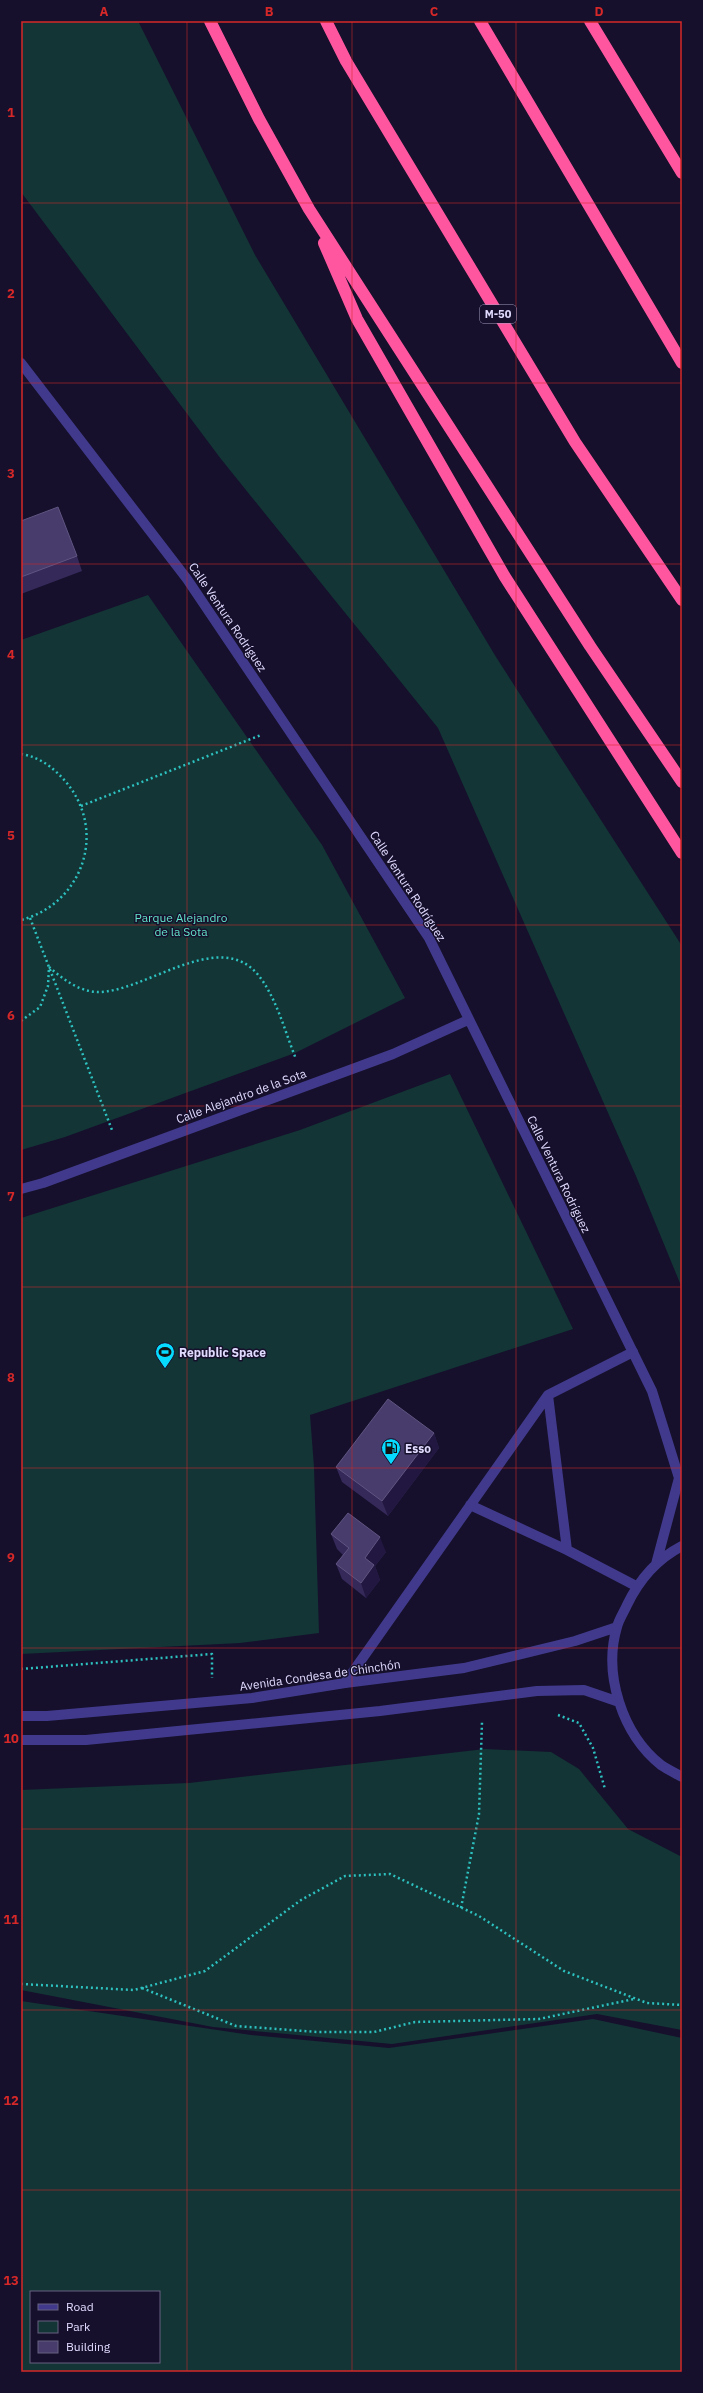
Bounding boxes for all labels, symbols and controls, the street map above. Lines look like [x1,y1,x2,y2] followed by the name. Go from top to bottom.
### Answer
[100,3,109,20] text: A
[265,3,274,20] text: B
[430,3,439,20] text: C
[594,3,604,20] text: D
[7,104,15,121] text: 1
[7,285,15,302] text: 2
[480,305,516,323] road number: M-50
[7,465,15,482] text: 3
[186,560,270,675] street label: Calle Ventura Rodríguez
[7,646,15,663] text: 4
[7,827,15,844] text: 5
[367,828,450,944] street label: Calle Ventura Rodríguez
[135,910,228,939] park label: Parque Alejandro de la Sota
[7,1007,15,1024] text: 6
[174,1065,309,1127] street label: Calle Alejandro de la Sota
[524,1113,594,1235] street label: Calle Ventura Rodríguez
[7,1188,15,1205] text: 7
[154,1341,176,1369] sports icon: Republic Space
[179,1345,266,1360] place label: Republic Space
[7,1369,15,1386] text: 8
[380,1437,402,1465] fuel station icon: Esso
[405,1441,431,1456] place label: Esso
[7,1549,15,1566] text: 9
[239,1656,401,1694] street label: Avenida Condesa de Chinchón
[3,1730,19,1747] text: 10
[3,1911,19,1928] text: 11
[3,2092,19,2109] text: 12
[3,2272,19,2289] text: 13
[30,2291,160,2363] legend
[66,2299,94,2314] text: Road
[66,2319,91,2334] text: Park
[66,2339,111,2354] text: Building

